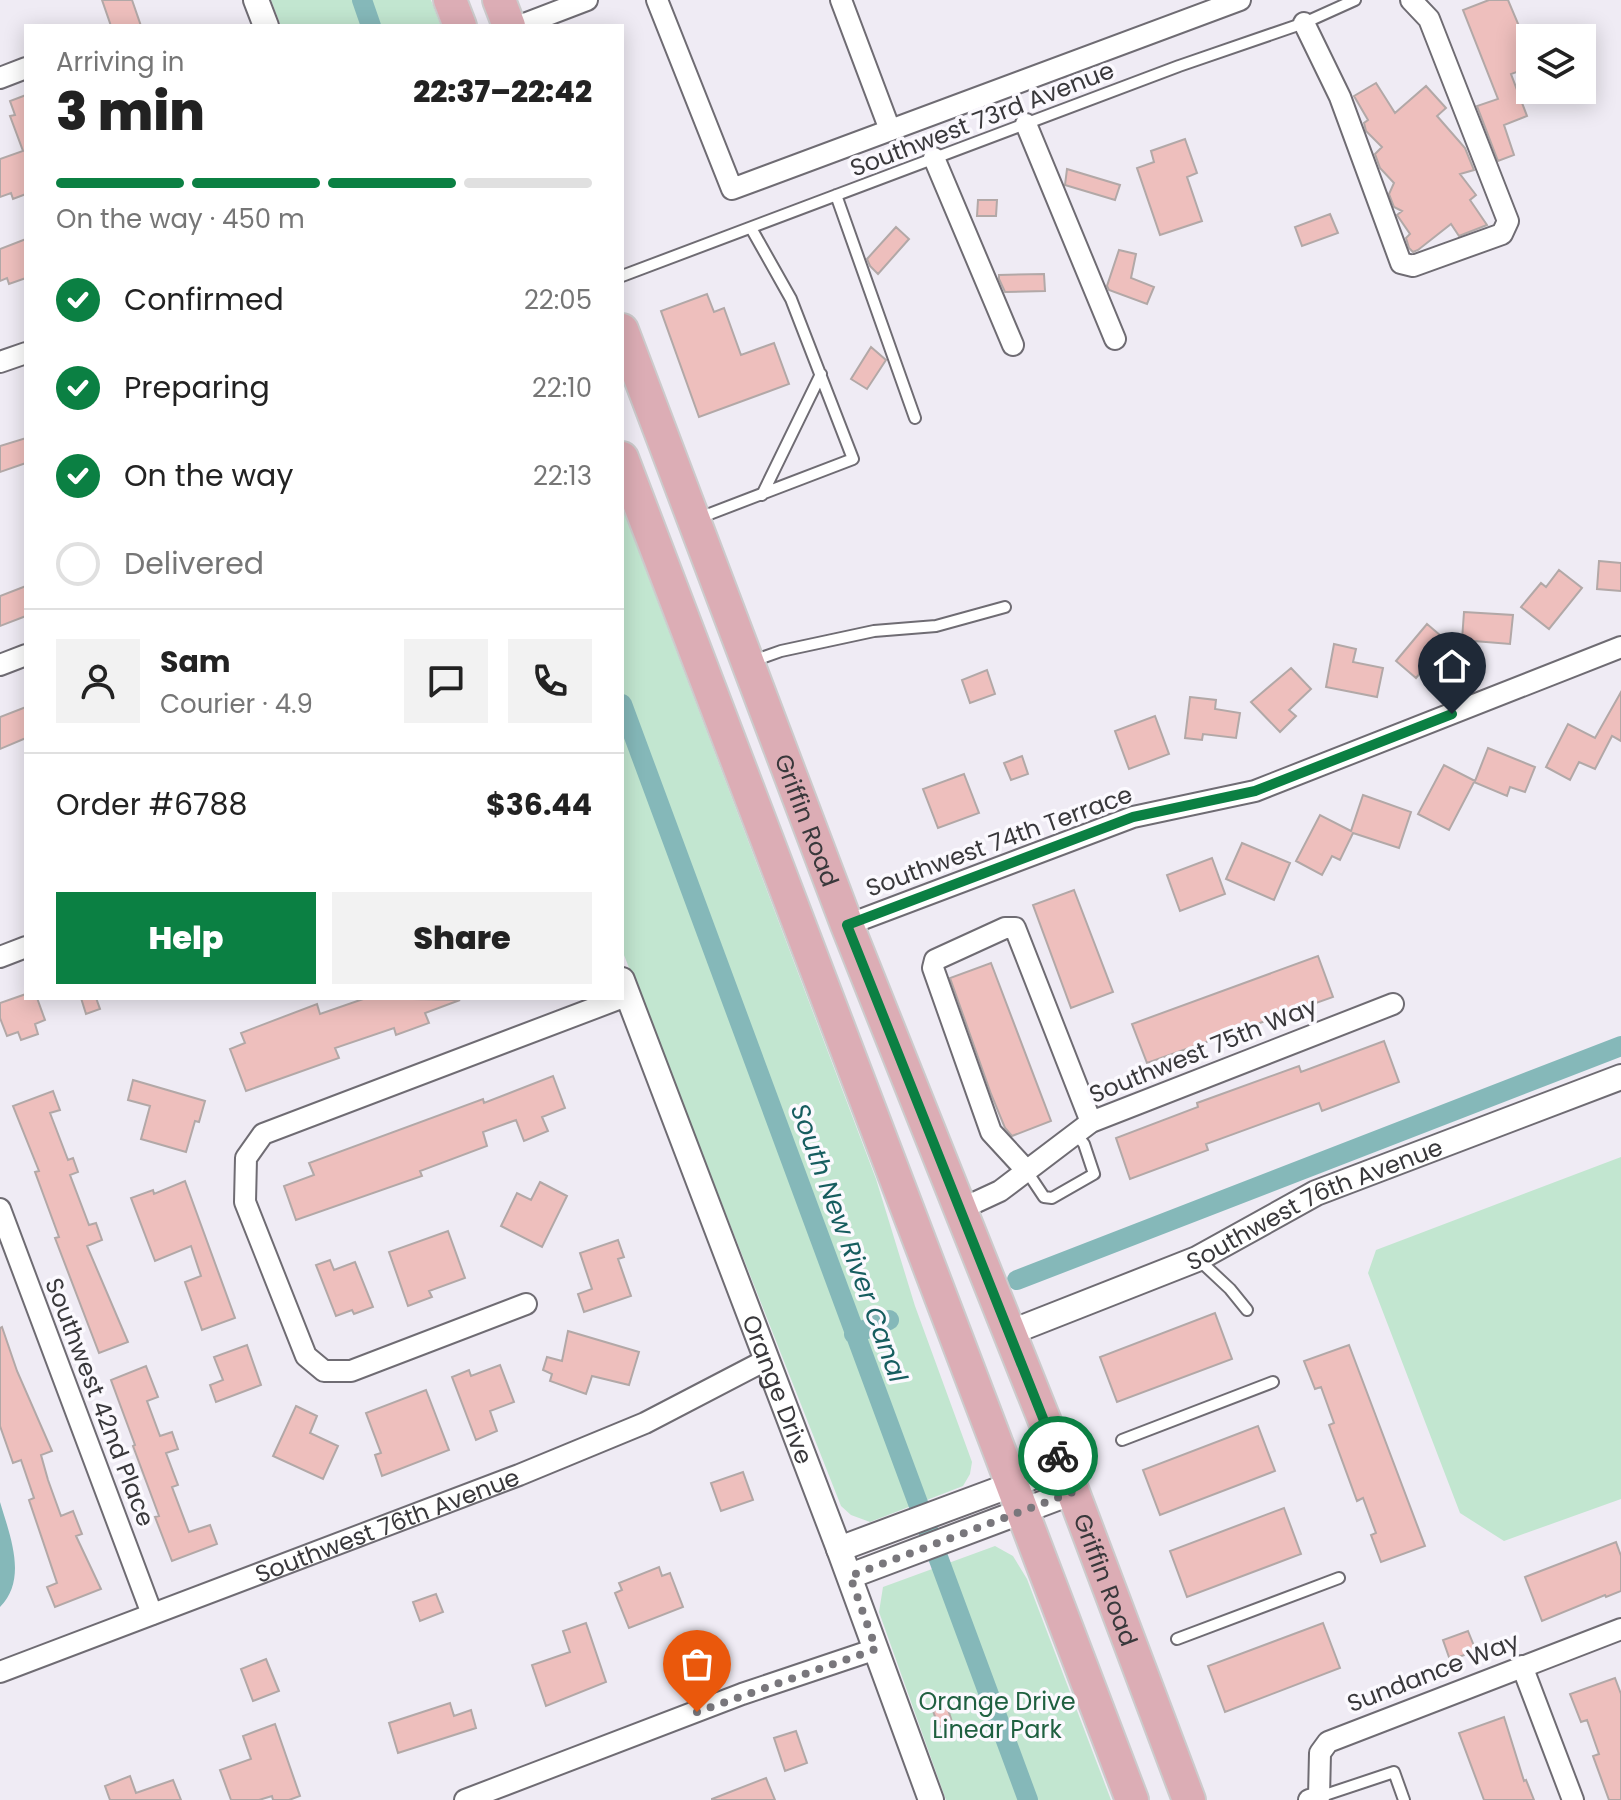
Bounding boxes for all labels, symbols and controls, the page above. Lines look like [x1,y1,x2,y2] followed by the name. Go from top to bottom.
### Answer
[1516,24,1596,104] map controls
[1516,24,1596,104] button: layers
[56,44,185,80] text: Arriving in
[845,53,1119,185] street label: Southwest 73rd Avenue
[413,70,592,113] text: 22:37–22:42
[56,75,205,148] text: 3 min
[56,201,305,237] text: On the way · 450 m
[56,278,100,322] icon: check
[124,278,284,321] text: Confirmed
[524,282,592,318] text: 22:05
[56,366,100,410] icon: check
[124,366,270,409] text: Preparing
[532,370,592,406] text: 22:10
[56,454,100,498] icon: check
[124,454,293,497] text: On the way
[533,458,592,494] text: 22:13
[124,542,264,585] text: Delivered
[1418,632,1486,714] pin
[56,639,140,723] button: person
[404,639,488,723] button: chat
[508,639,592,723] button: phone
[160,640,231,683] text: Sam
[1430,644,1474,688] icon: home
[160,686,313,722] text: Courier · 4.9
[767,749,847,891] street label: Griffin Road
[861,777,1137,905] street label: Southwest 74th Terrace
[56,783,247,826] text: Order #6788
[486,783,592,826] text: $36.44
[56,892,316,984] button: Help
[332,892,592,984] button: Share
[1084,989,1322,1111] street label: Southwest 75th Way
[782,1099,916,1388] water label: South New River Canal
[1181,1130,1447,1278] street label: Southwest 76th Avenue
[37,1273,163,1531] street label: Southwest 42nd Place
[735,1310,821,1469] street label: Orange Drive
[1018,1416,1098,1496] courier
[1036,1434,1080,1478] icon: bike
[250,1460,524,1590] street label: Southwest 76th Avenue
[1066,1508,1146,1651] street label: Griffin Road
[1342,1624,1524,1720] street label: Sundance Way
[663,1630,731,1712] pin
[675,1642,719,1686] icon: bag
[918,1685,1076,1746] park label: Orange Drive Linear Park

